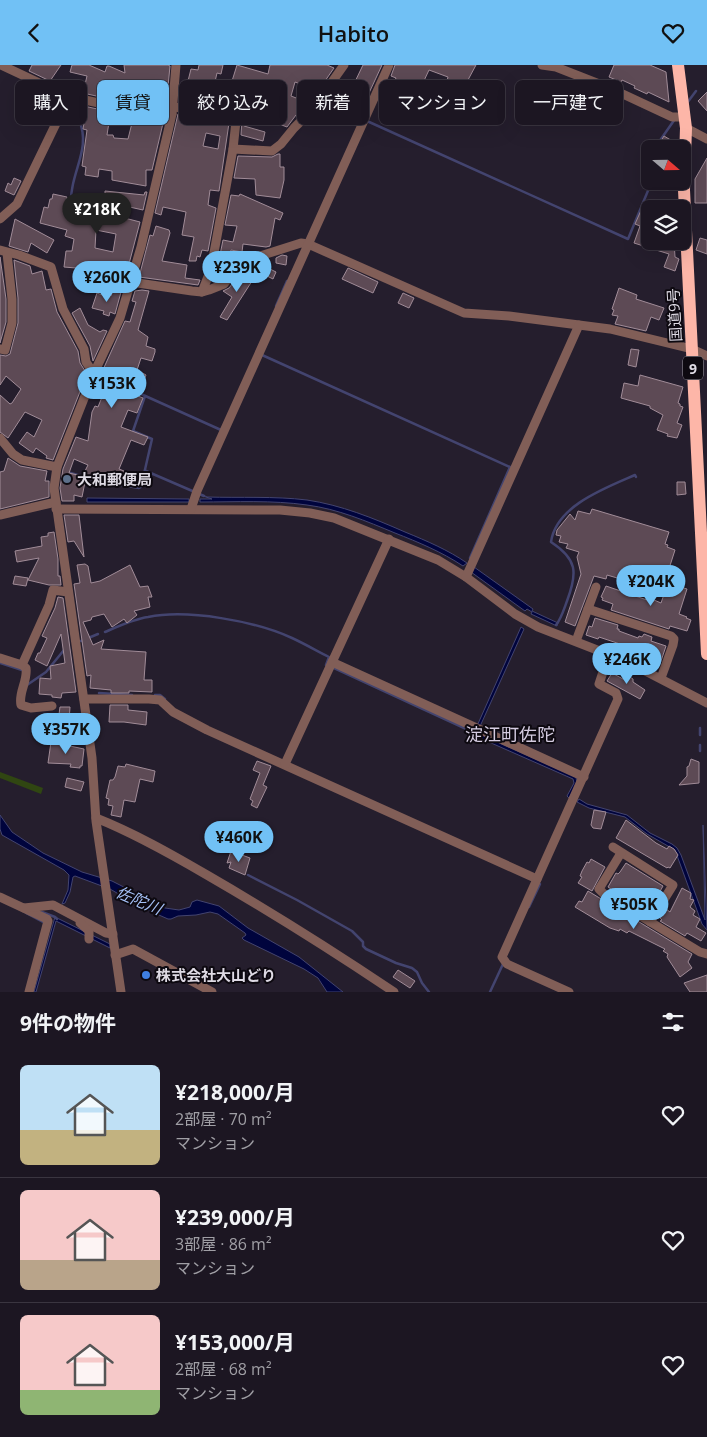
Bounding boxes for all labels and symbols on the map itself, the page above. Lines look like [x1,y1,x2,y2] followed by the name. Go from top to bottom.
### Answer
[641,140,691,190] north arrow
[62,193,132,235] pin: ¥218K
[202,251,272,293] pin: ¥239K
[72,261,142,303] pin: ¥260K
[663,288,685,342] street label: 国道9号
[683,357,703,379] road number: 9
[77,367,147,409] pin: ¥153K
[77,469,152,489] place label: 大和郵便局
[61,473,73,485] marker: 大和郵便局
[616,565,686,607] pin: ¥204K
[592,643,662,685] pin: ¥246K
[31,713,101,755] pin: ¥357K
[465,722,555,746] district label: 淀江町佐陀
[204,821,274,863] pin: ¥460K
[113,880,167,920] water label: 佐陀川
[599,887,669,930] pin: ¥505K
[156,965,276,985] place label: 株式会社大山どり
[140,969,152,981] marker: 株式会社大山どり

